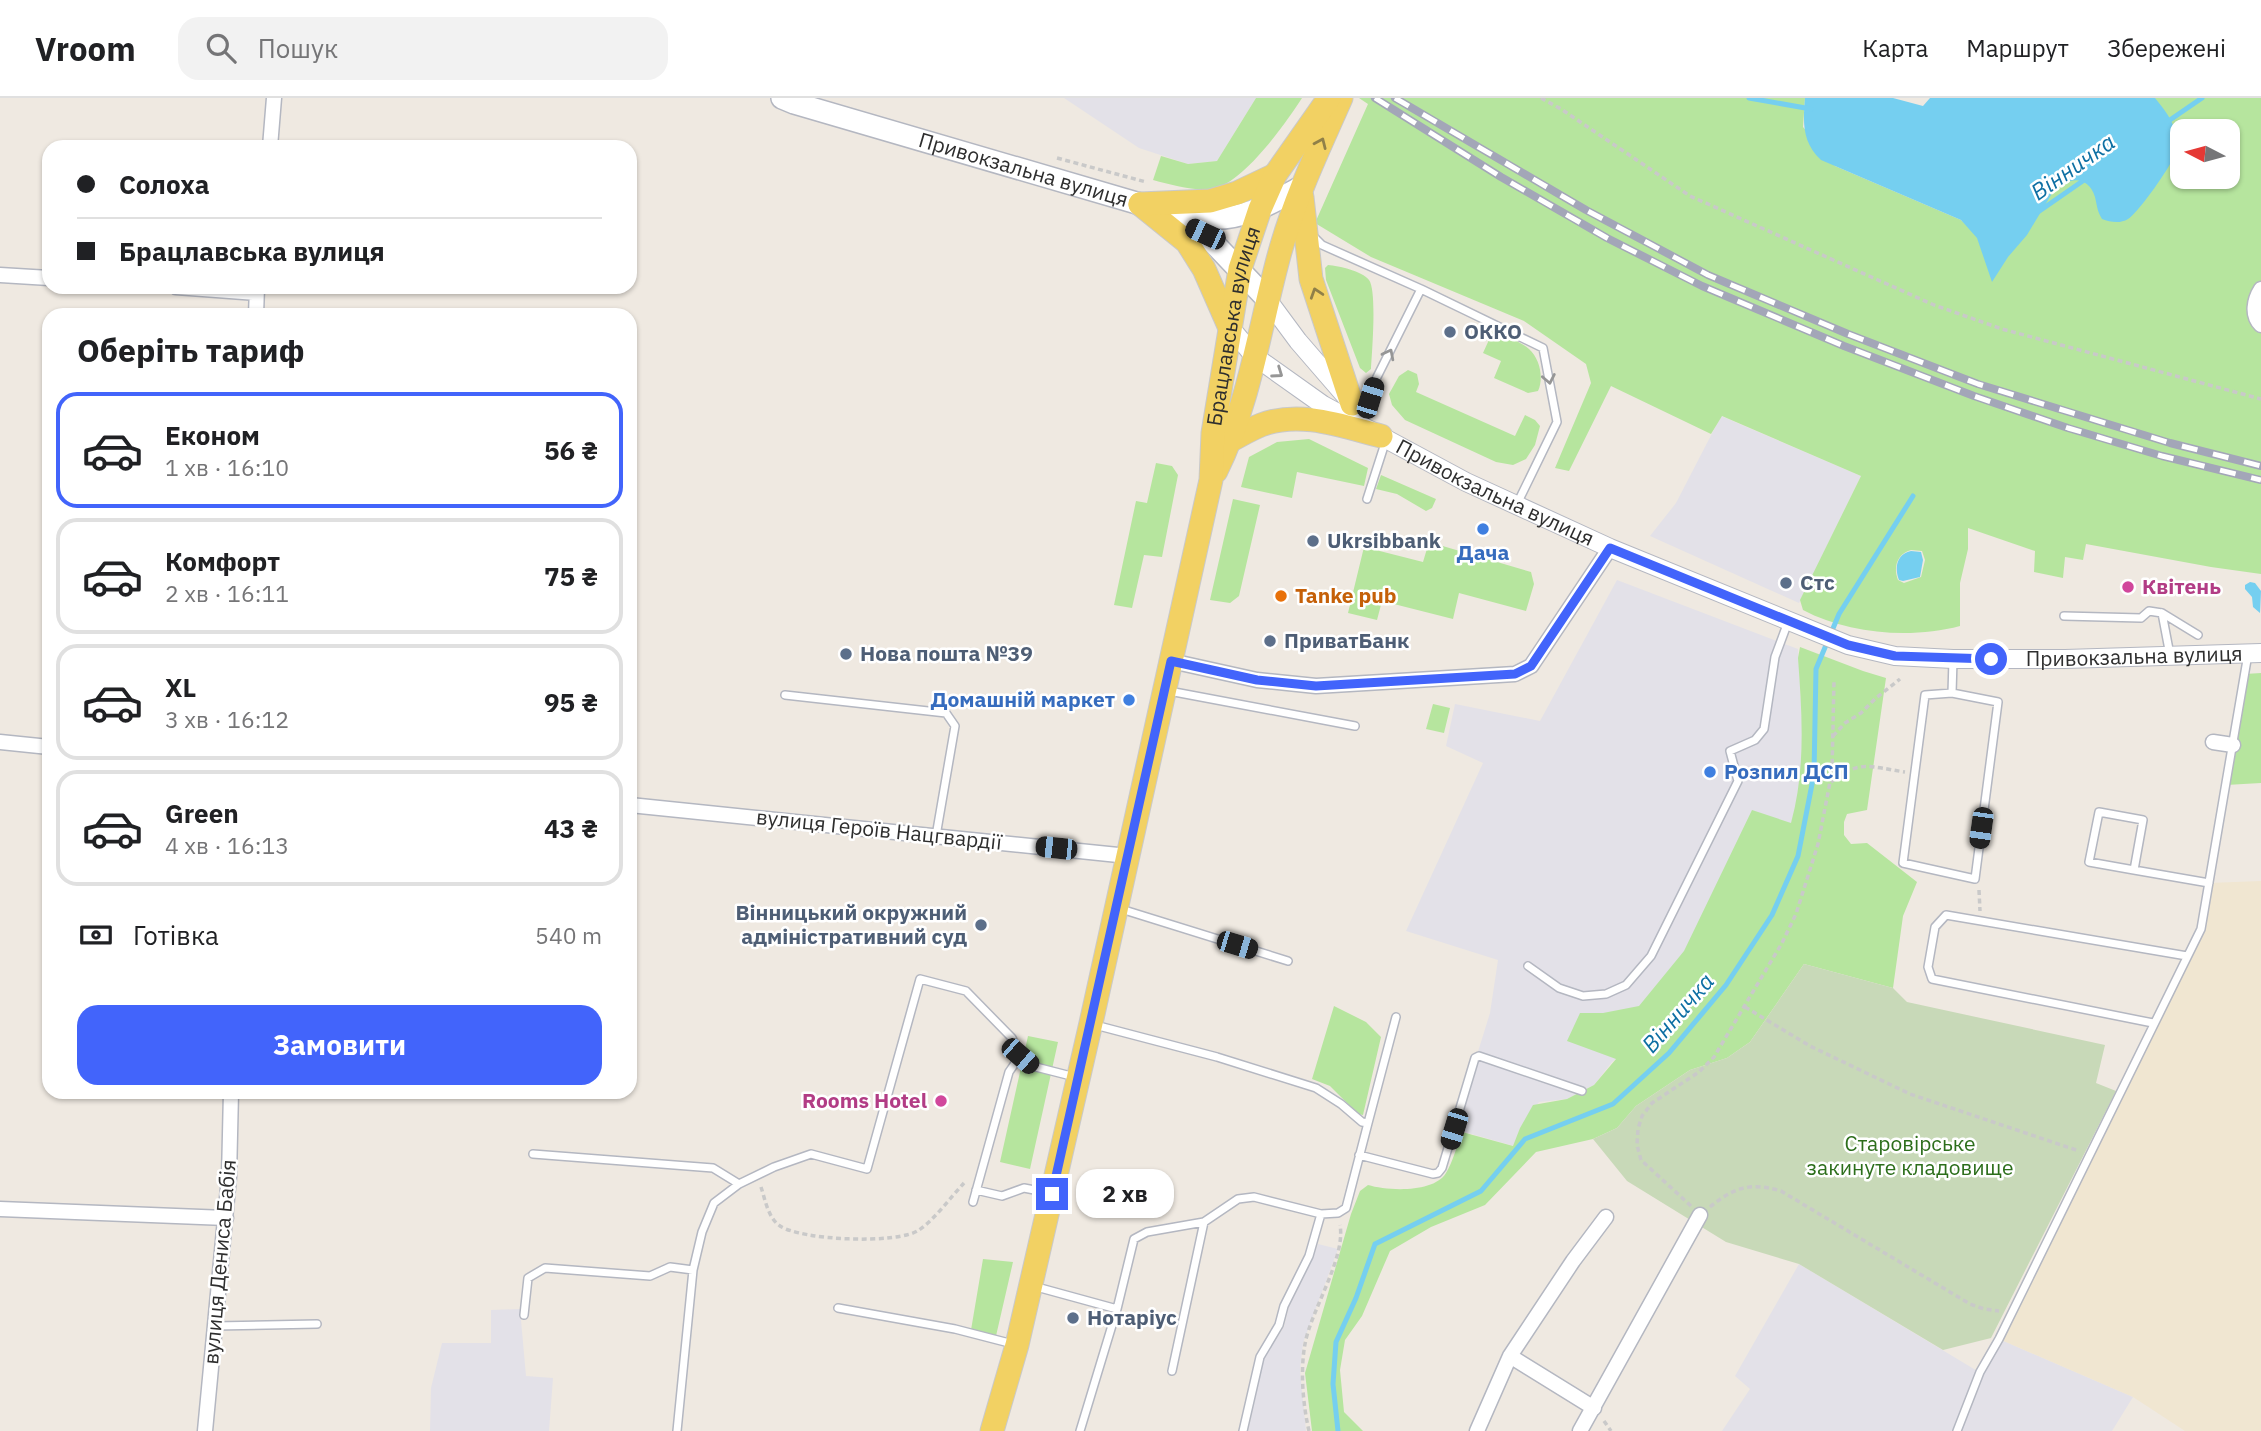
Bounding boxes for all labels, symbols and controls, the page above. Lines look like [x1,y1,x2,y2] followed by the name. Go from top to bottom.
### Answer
[178,17,668,80] search box
[35,27,136,70] text: Vroom
[202,29,240,67] icon: search
[258,31,338,65] text: Пошук
[1862,32,1928,64] text: Карта
[1966,32,2069,64] text: Маршрут
[2107,32,2226,64] text: Збережені
[2170,119,2240,189] north arrow
[2170,119,2240,189] map controls
[916,125,1132,213] street label: Привокзальна вулиця
[2024,126,2121,206] water label: Вінничка
[1313,138,1327,150] one-way arrow
[119,167,209,201] text: Солоха
[1182,216,1229,252] car
[1199,222,1266,428] street label: Брацлавська вулиця
[119,234,385,268] text: Брацлавська вулиця
[1310,287,1324,299] one-way arrow
[1464,317,1522,345] place label: ОККО
[1442,324,1458,340] marker: ОККО
[77,329,304,371] text: Оберіть тариф
[1381,349,1395,361] one-way arrow
[1270,364,1283,377] one-way arrow
[1541,373,1556,385] one-way arrow
[1354,375,1387,421] car
[165,418,260,452] text: Економ
[81,419,144,482] icon: car
[1392,432,1599,552] street label: Привокзальна вулиця
[544,433,598,467] text: 56 ₴
[165,452,289,482] text: 1 хв · 16:10
[1475,521,1491,537] marker: Дача
[1327,526,1442,554] place label: Ukrsibbank
[1305,533,1321,549] marker: Ukrsibbank
[1457,538,1509,566] place label: Дача
[165,544,280,578] text: Комфорт
[81,545,144,608] icon: car
[544,559,598,593] text: 75 ₴
[1800,568,1835,596] place label: Стс
[2142,572,2221,600] place label: Квітень
[1778,575,1794,591] marker: Стс
[165,578,289,608] text: 2 хв · 16:11
[2120,579,2136,595] marker: Квітень
[1295,581,1397,609] place label: Tanke pub
[1273,588,1289,604] marker: Tanke pub
[1284,626,1410,654] place label: ПриватБанк
[1262,633,1278,649] marker: ПриватБанк
[860,639,1033,667] place label: Нова пошта №39
[2026,639,2243,672] street label: Привокзальна вулиця
[1975,643,2007,675] route start
[838,646,854,662] marker: Нова пошта №39
[165,670,196,704] text: XL
[81,671,144,734] icon: car
[544,685,598,719] text: 95 ₴
[931,685,1115,713] place label: Домашній маркет
[1121,692,1137,708] marker: Домашній маркет
[165,704,289,734] text: 3 хв · 16:12
[1724,757,1849,785] place label: Розпил ДСП
[1702,764,1718,780] marker: Розпил ДСП
[165,796,239,830] text: Green
[81,797,144,860] icon: car
[755,802,1004,856] street label: вулиця Героїв Нацгвардії
[1968,806,1995,850] car
[544,811,598,845] text: 43 ₴
[165,830,289,860] text: 4 хв · 16:13
[1035,835,1078,861] car
[736,898,967,950] place label: Вінницький окружний адміністративний суд
[77,916,115,954] icon: cash
[973,917,989,933] marker: Вінницький окружний адміністративний суд
[133,918,219,952] text: Готівка
[535,920,602,950] text: 540 m
[1214,929,1261,961] car
[1634,966,1720,1059] water label: Вінничка
[77,1005,602,1085] button: Замовити
[998,1034,1043,1078] car
[802,1086,927,1114] place label: Rooms Hotel
[933,1093,949,1109] marker: Rooms Hotel
[1438,1106,1471,1152] car
[1807,1129,2013,1181] park label: Старовірське закинуте кладовище
[196,1158,242,1366] street label: вулиця Дениса Бабія
[1076,1170,1174,1218] callout: 2 хв
[1036,1178,1068,1210] route end
[1102,1178,1148,1208] text: 2 хв
[1087,1303,1177,1331] place label: Нотаріус
[1065,1310,1081,1326] marker: Нотаріус

